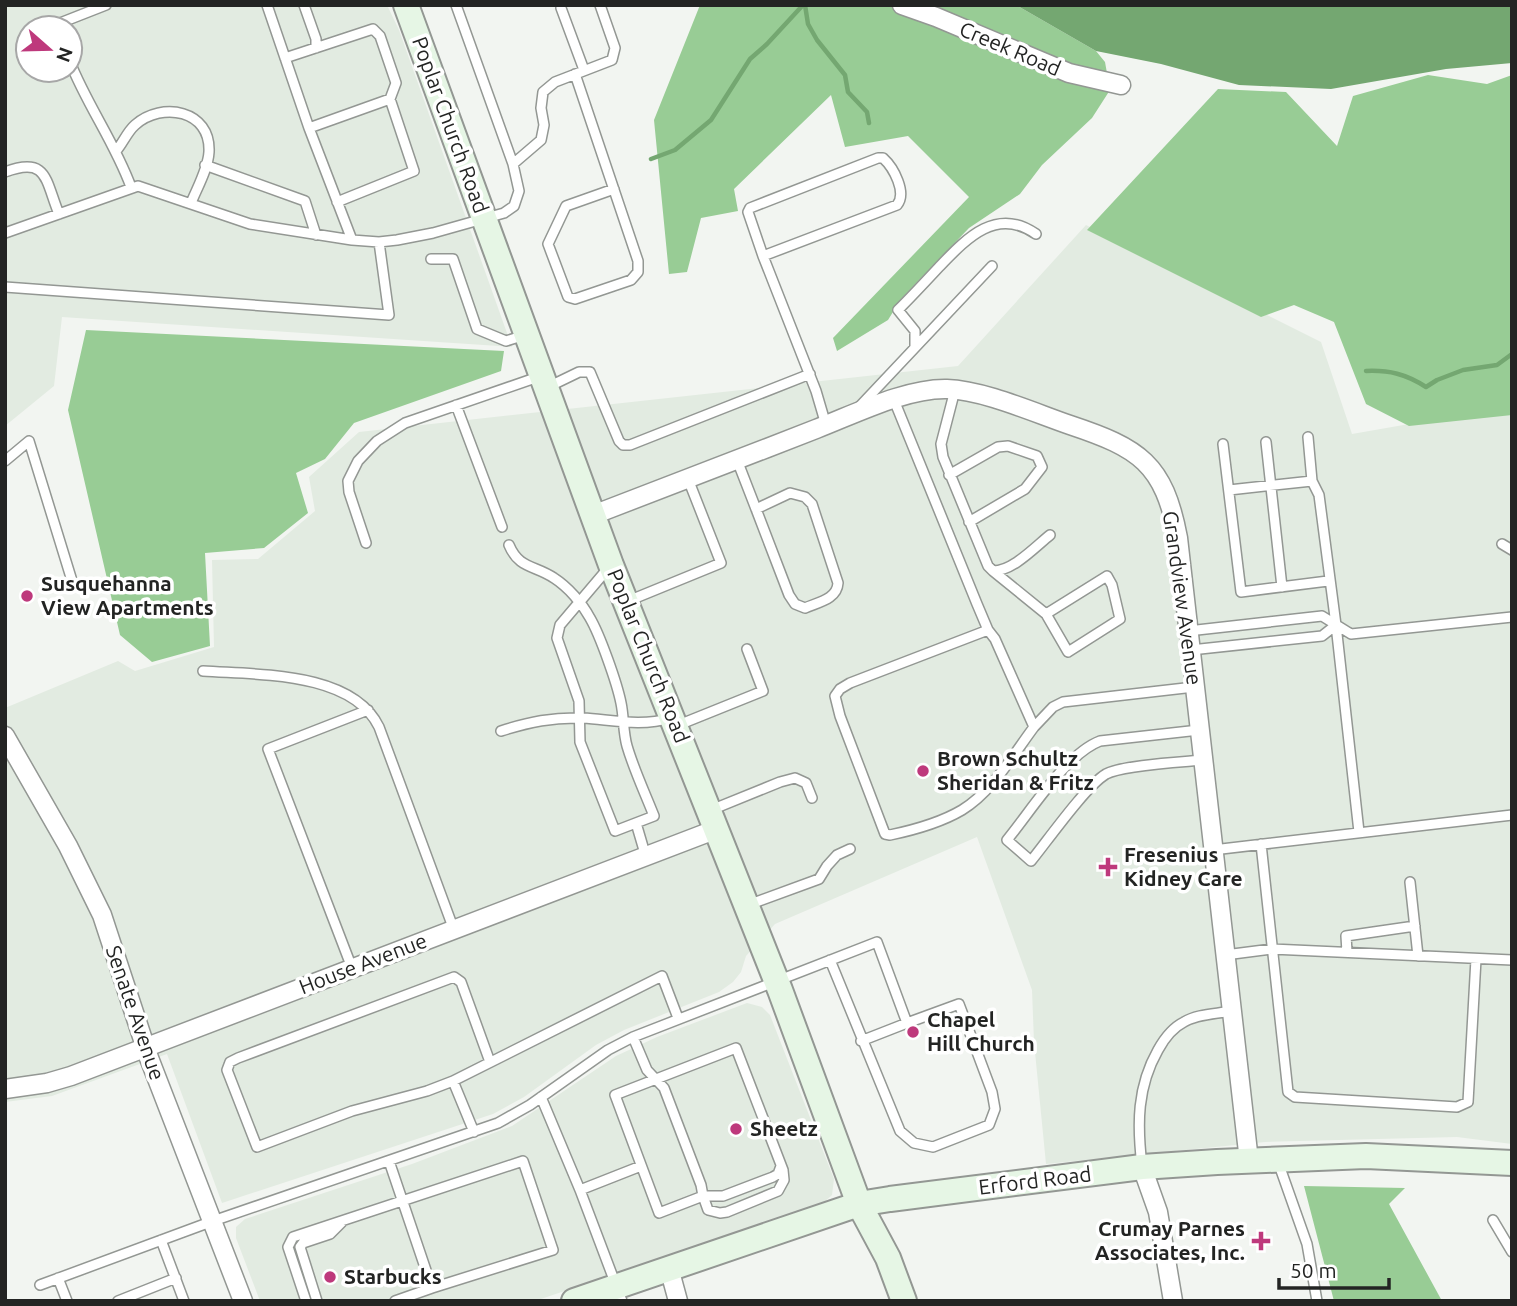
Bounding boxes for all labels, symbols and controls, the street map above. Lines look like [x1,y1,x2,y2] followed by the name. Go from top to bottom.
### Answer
[14,14,84,84] north arrow
[956,16,1065,80] street label: Creek Road
[408,33,494,216] street label: Poplar Church Road
[52,44,78,65] text: N
[1159,509,1207,687] street label: Grandview Avenue
[603,565,695,746] street label: Poplar Church Road
[41,571,214,619] place label: Susquehanna View Apartments
[19,588,35,604] marker: Susquehanna View Apartments
[937,746,1094,794] place label: Brown Schultz Sheridan & Fritz
[915,763,931,779] marker: Brown Schultz Sheridan & Fritz
[1124,842,1243,890] place label: Fresenius Kidney Care
[1098,857,1118,877] marker: Fresenius Kidney Care
[295,928,430,998] street label: House Avenue
[102,942,170,1083] street label: Senate Avenue
[927,1007,1035,1055] place label: Chapel Hill Church
[905,1024,921,1040] marker: Chapel Hill Church
[750,1116,818,1140] place label: Sheetz
[728,1121,744,1137] marker: Sheetz
[977,1161,1093,1199] street label: Erford Road
[1095,1216,1245,1264] place label: Crumay Parnes Associates, Inc.
[1251,1231,1271,1251] marker: Crumay Parnes Associates, Inc.
[1279,1246,1389,1290] scale bar
[1290,1258,1337,1282] text: 50 m
[344,1264,442,1288] place label: Starbucks
[322,1269,338,1285] marker: Starbucks

